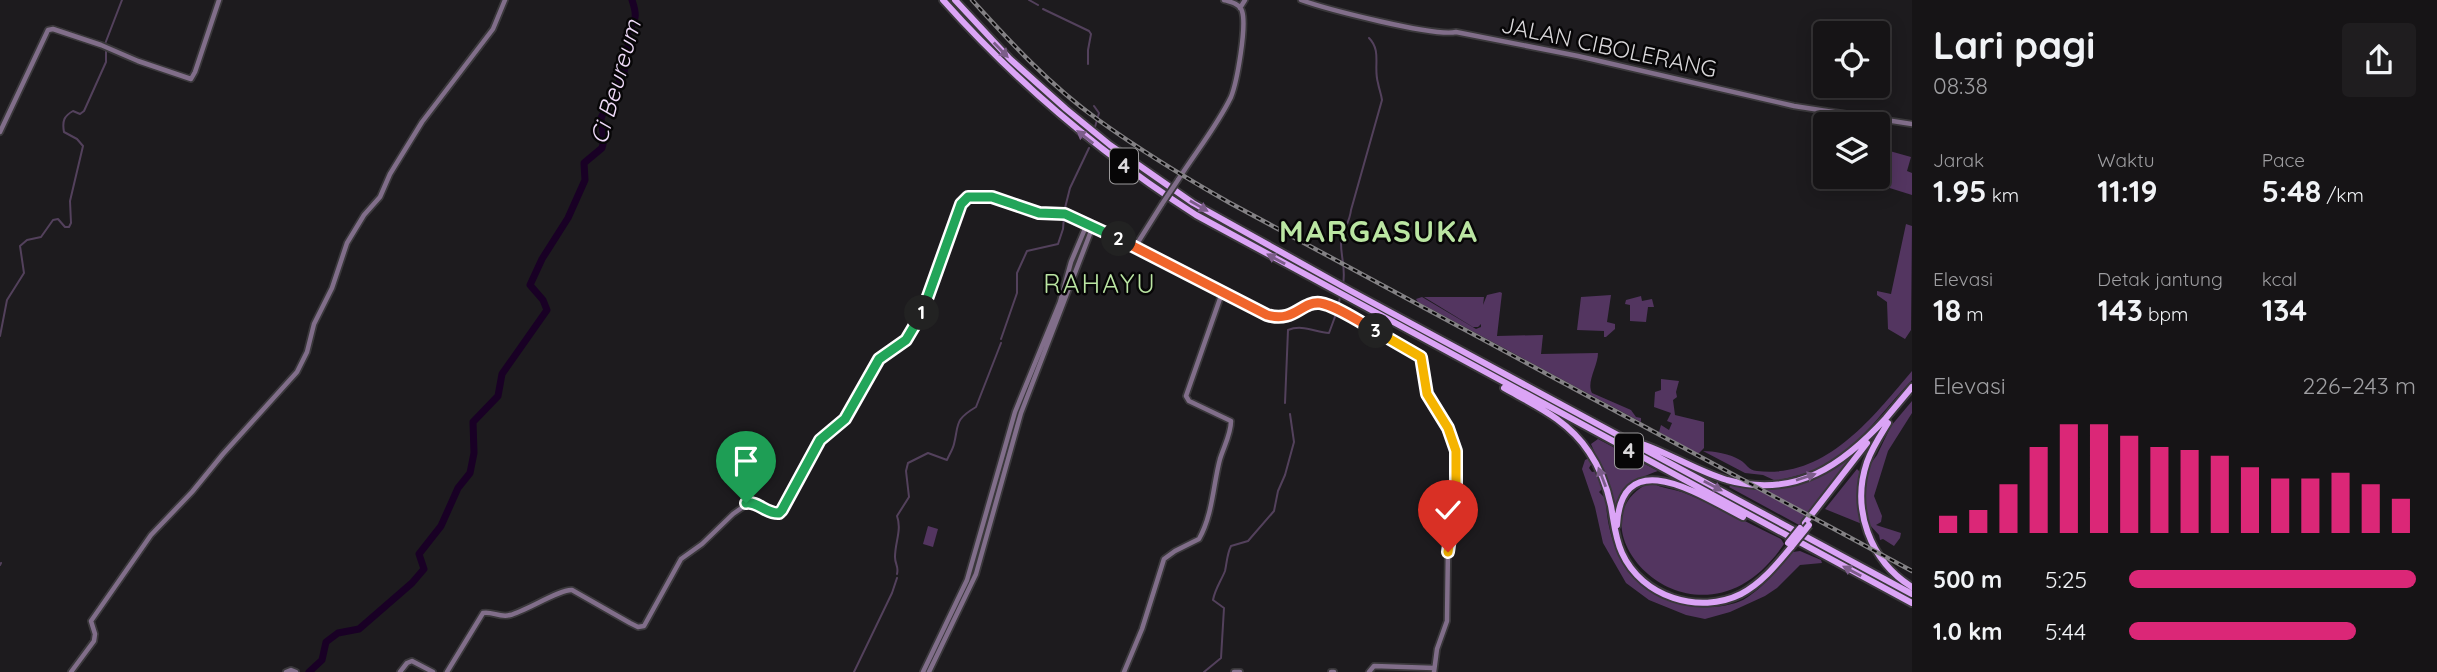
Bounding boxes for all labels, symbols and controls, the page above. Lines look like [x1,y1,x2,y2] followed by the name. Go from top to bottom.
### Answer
[1499,10,1719,84] street label: JALAN CIBOLERANG
[583,15,647,147] water label: Ci Beureum
[1813,21,1890,189] map controls
[1813,21,1890,98] button: locate
[1933,21,2095,69] text: Lari pagi
[2342,23,2416,97] button: share
[993,41,1009,58] one-way arrow
[1933,71,1988,100] text: 08:38
[1813,112,1890,189] button: layers
[1076,129,1094,144] one-way arrow
[1110,148,1138,184] road number: 4
[1933,148,1984,172] text: Jarak
[2097,148,2154,172] text: Waktu
[2262,148,2305,172] text: Pace
[1933,172,1986,210] text: 1.95
[2097,172,2158,210] text: 11:19
[2262,172,2321,210] text: 5:48
[1986,183,2019,207] text: km
[2321,183,2364,207] text: /km
[1189,200,1208,212] one-way arrow
[1279,212,1479,250] district label: MARGASUKA
[1102,222,1136,256] pin: 2
[1113,226,1124,250] text: 2
[1266,253,1286,265] one-way arrow
[1043,267,1157,300] district label: RAHAYU
[1933,267,1993,291] text: Elevasi
[2097,267,2223,291] text: Detak jantung
[2262,267,2297,291] text: kcal
[1933,291,1961,329] text: 18
[2097,291,2143,329] text: 143
[2262,291,2307,329] text: 134
[904,296,940,330] pin: 1
[918,300,925,324] text: 1
[1961,302,1984,326] text: m
[2143,302,2188,326] text: bpm
[1358,314,1394,348] pin: 3
[1370,318,1381,342] text: 3
[1933,371,2006,400] text: Elevasi
[2303,371,2416,400] text: 226–243 m
[716,431,776,503] pin
[1615,434,1643,468] road number: 4
[727,442,765,480] icon: arrive
[1596,467,1607,488] one-way arrow
[1796,471,1817,481] one-way arrow
[1418,480,1478,552] pin
[1703,480,1723,492] one-way arrow
[1429,491,1467,529] icon: check
[1842,565,1862,577] one-way arrow
[1933,565,2002,594] text: 500 m
[2045,565,2087,594] text: 5:25
[1933,617,2003,646] text: 1.0 km
[2045,617,2086,646] text: 5:44

